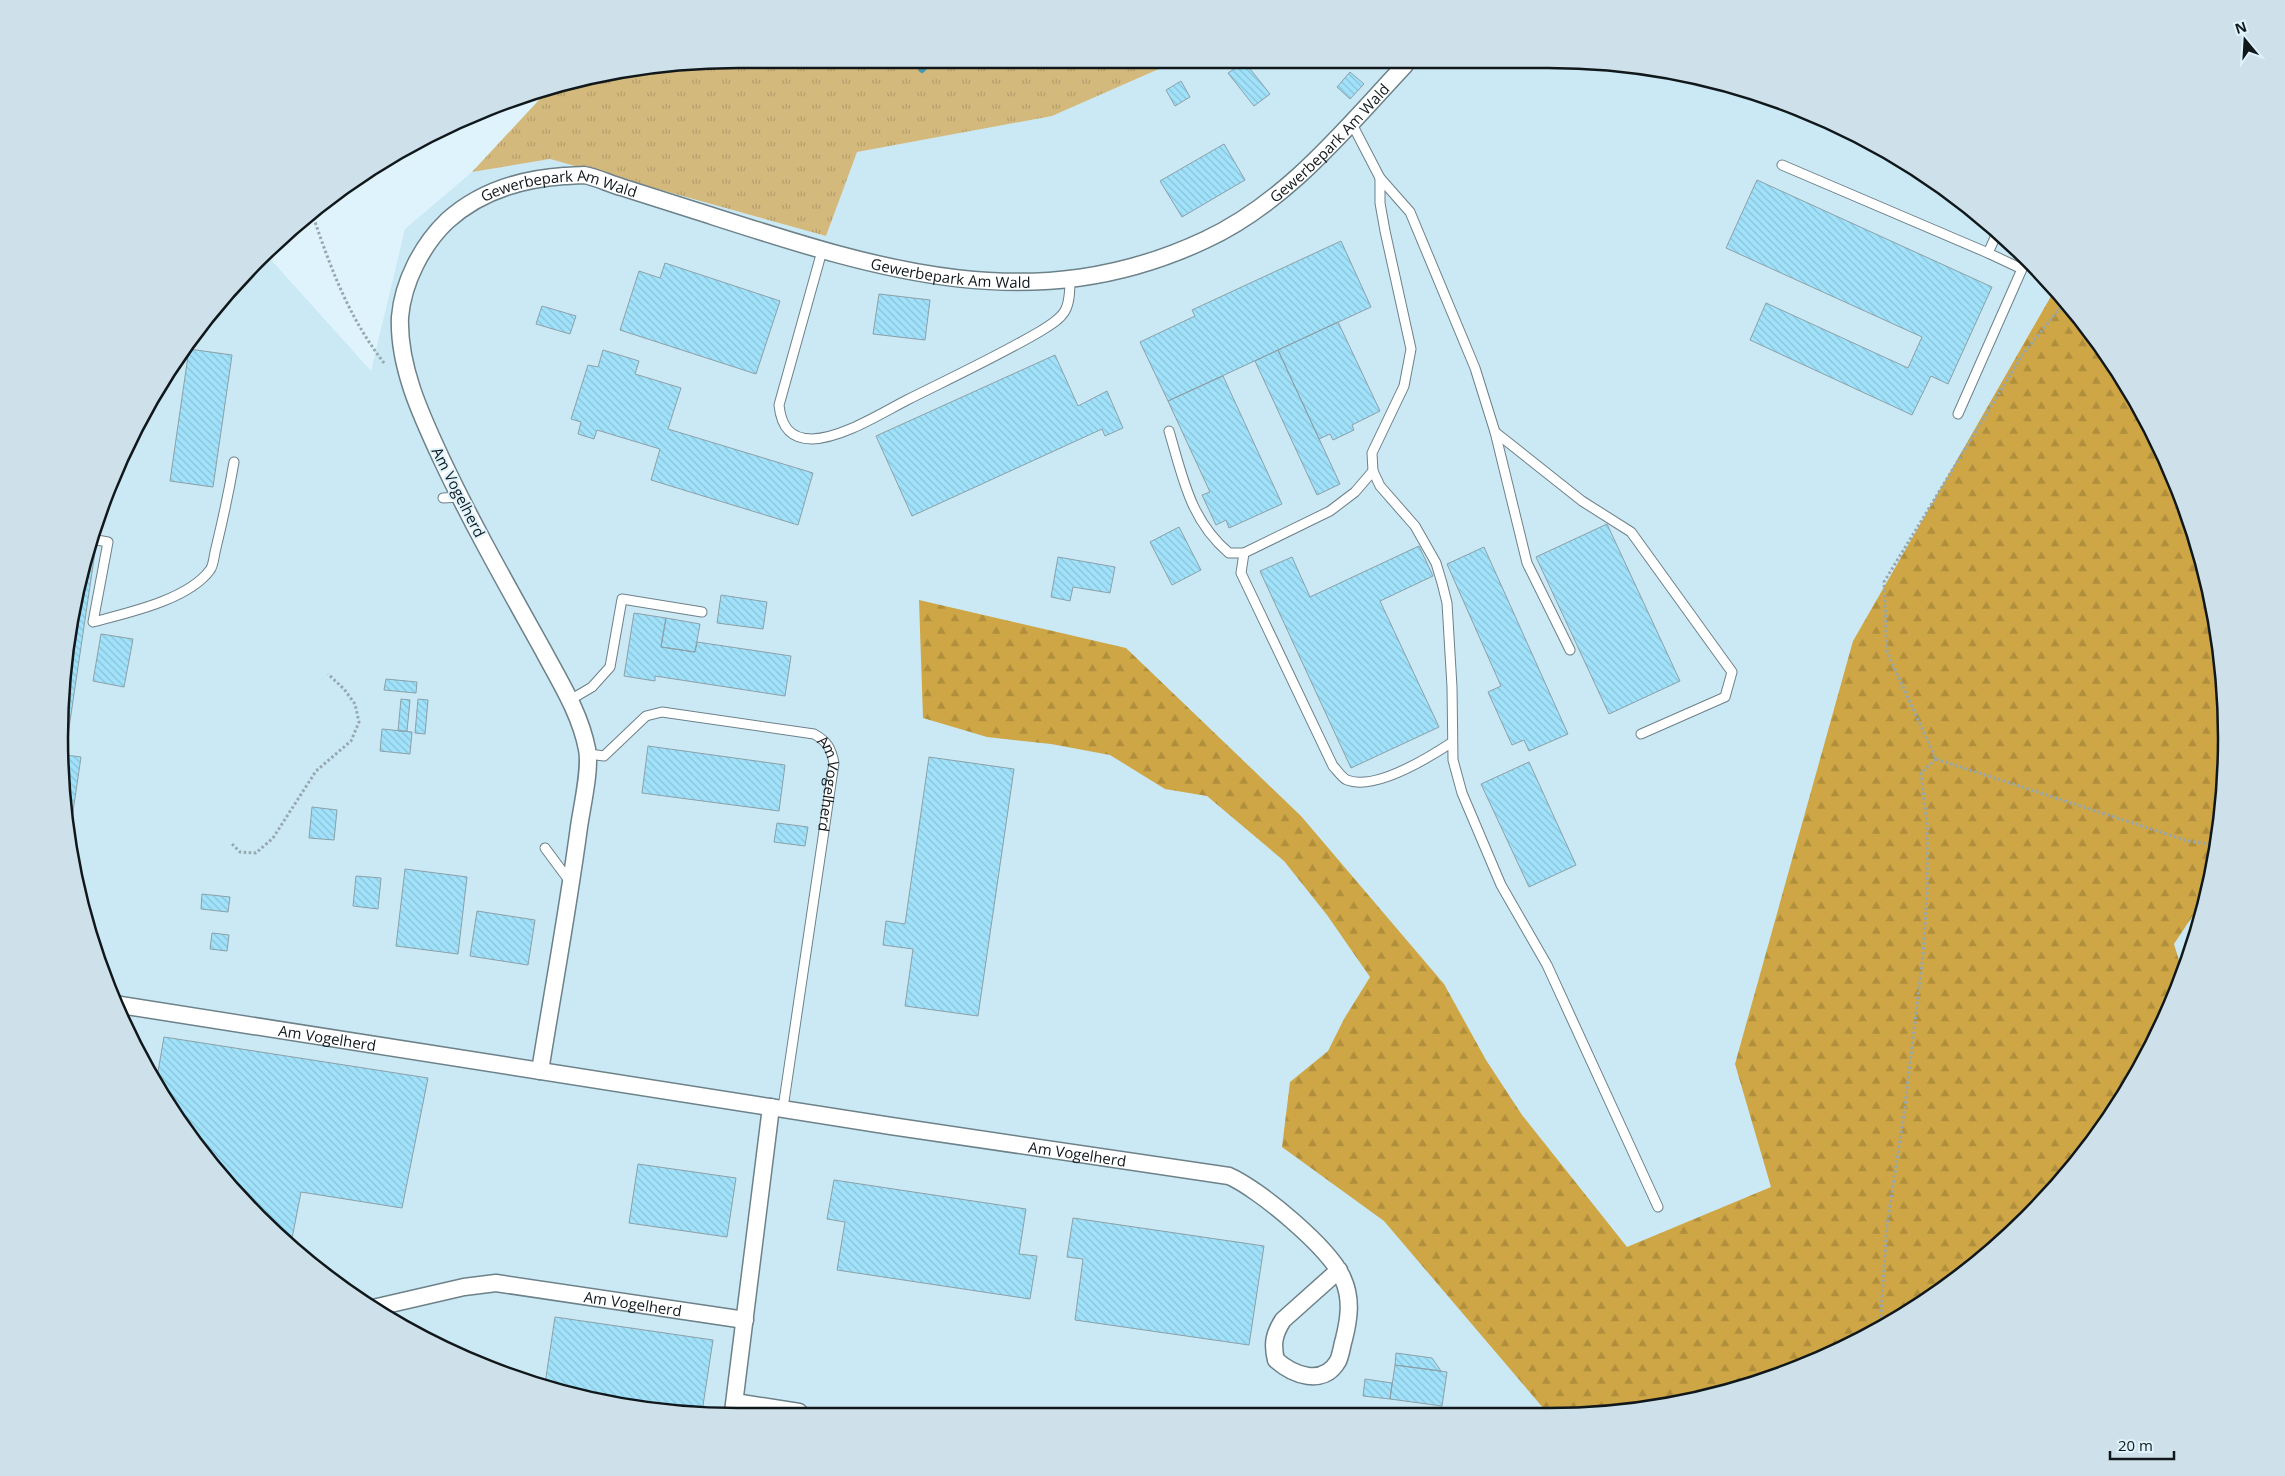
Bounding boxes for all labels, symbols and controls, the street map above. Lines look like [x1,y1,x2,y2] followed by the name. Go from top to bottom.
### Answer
[2220,15,2270,65] north arrow
[2232,16,2249,38] text: N
[1265,79,1393,207] street label: Gewerbepark Am Wald
[477,165,640,206] street label: Gewerbepark Am Wald
[869,253,1031,292] street label: Gewerbepark Am Wald
[428,444,490,540] street label: Am Vogelherd
[814,731,844,833] street label: Am Vogelherd
[277,1020,378,1055] street label: Am Vogelherd
[1027,1136,1128,1171] street label: Am Vogelherd
[583,1286,683,1320] street label: Am Vogelherd
[2110,1428,2174,1460] scale bar
[2118,1435,2153,1455] text: 20 m

